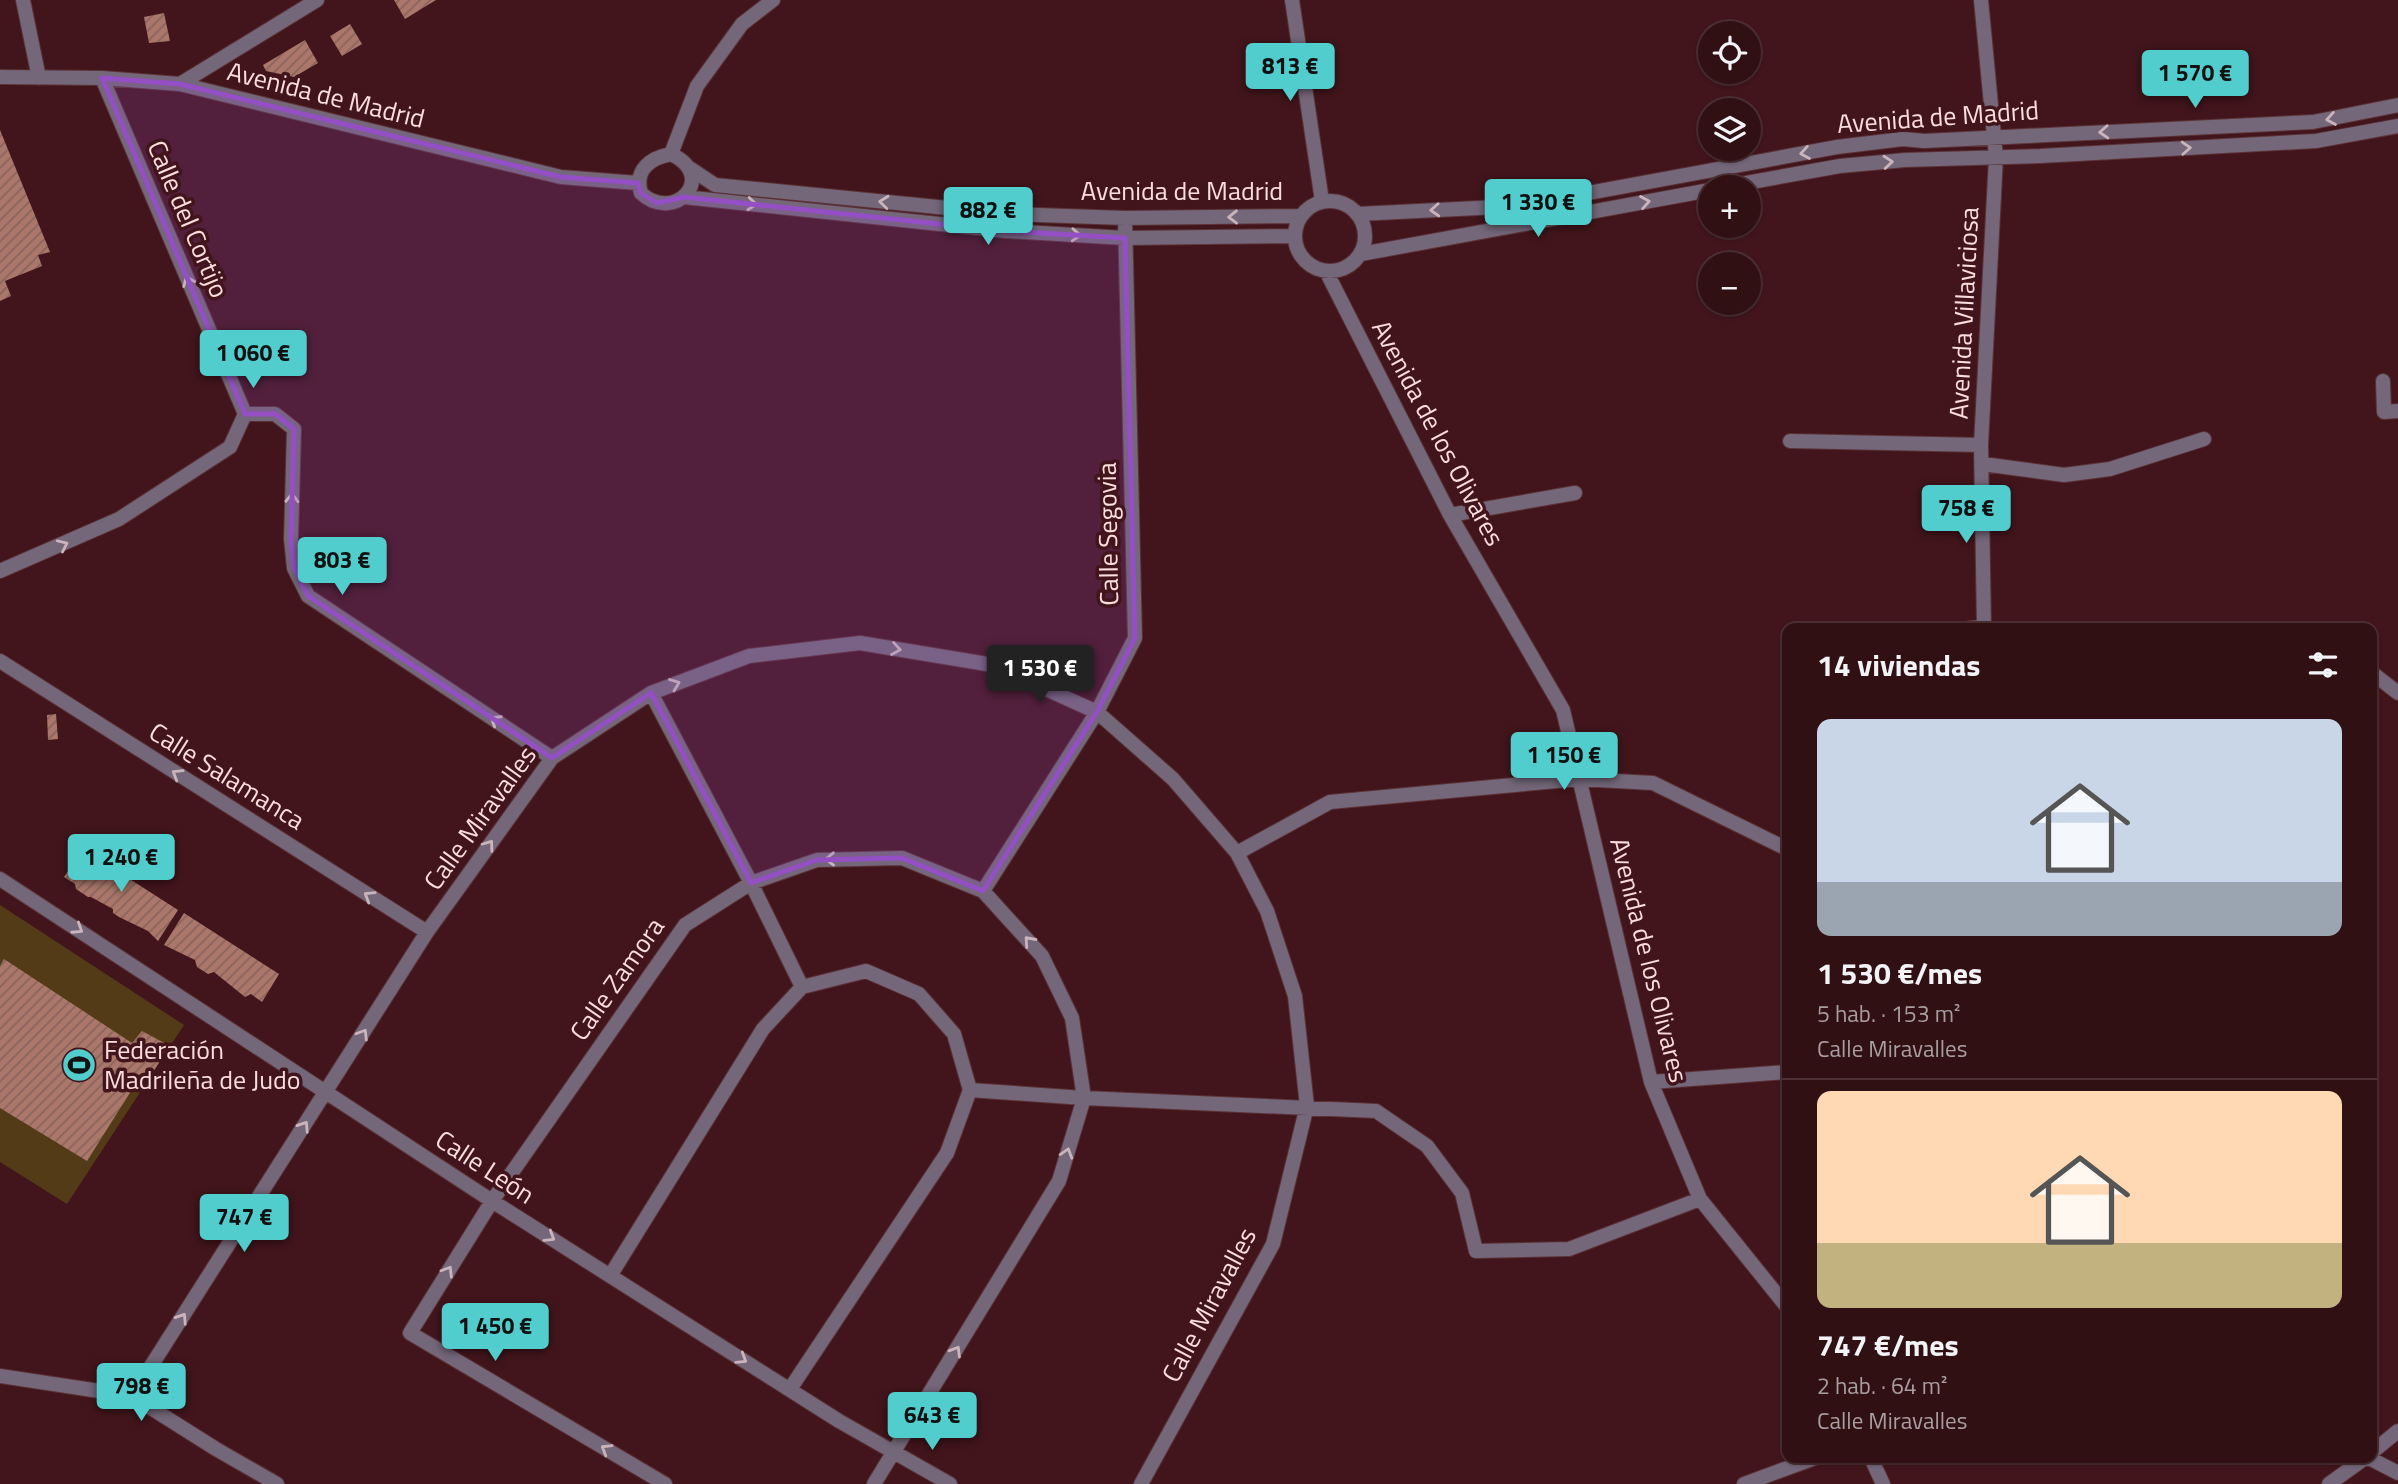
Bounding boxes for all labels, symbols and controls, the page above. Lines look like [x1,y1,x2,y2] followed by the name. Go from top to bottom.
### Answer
[1698,21,1761,315] map controls
[1698,21,1761,84] button: locate
[1241,43,1339,103] pin: 813 €
[1262,48,1318,83] text: 813 €
[2130,50,2260,110] pin: 1 570 €
[223,51,429,138] street label: Avenida de Madrid
[2158,55,2232,90] text: 1 570 €
[1836,90,2040,143] street label: Avenida de Madrid
[1698,98,1761,161] button: layers
[2325,111,2337,126] one-way arrow
[2098,124,2109,139] one-way arrow
[138,134,239,304] street label: Calle del Cortijo
[2181,141,2192,156] one-way arrow
[1799,145,1811,160] one-way arrow
[1883,155,1894,170] one-way arrow
[1081,171,1283,210] street label: Avenida de Madrid
[1698,175,1761,238] button: +
[1473,180,1603,239] pin: 1 330 €
[1501,184,1575,219] text: 1 330 €
[939,188,1037,247] pin: 882 €
[960,192,1016,227] text: 882 €
[878,195,889,210] one-way arrow
[1639,195,1651,210] one-way arrow
[747,196,758,211] one-way arrow
[1430,203,1441,218] one-way arrow
[1938,206,1989,420] street label: Avenida Villaviciosa
[1227,209,1238,224] one-way arrow
[1071,228,1082,243] one-way arrow
[1698,252,1761,315] button: −
[182,276,196,288] one-way arrow
[1362,313,1515,553] street label: Avenida de los Olivares
[188,330,318,390] pin: 1 060 €
[216,335,290,370] text: 1 060 €
[1087,462,1128,606] street label: Calle Segovia
[1917,486,2015,545] pin: 758 €
[1938,490,1994,525] text: 758 €
[284,493,300,503] one-way arrow
[293,538,391,597] pin: 803 €
[56,539,68,553] one-way arrow
[314,542,370,577] text: 803 €
[890,641,902,656] one-way arrow
[1817,642,1980,688] text: 14 viviendas
[975,646,1105,705] pin: 1 530 €
[2304,646,2342,684] icon: filters
[1003,650,1077,685] text: 1 530 €
[669,679,681,693] one-way arrow
[142,712,313,839] street label: Calle Salamanca
[490,716,503,728] one-way arrow
[1499,732,1629,792] pin: 1 150 €
[414,737,545,898] street label: Calle Miravalles
[1527,737,1601,772] text: 1 150 €
[2017,765,2143,891] icon: home
[172,769,185,782] one-way arrow
[1600,833,1699,1086] street label: Avenida de los Olivares
[56,834,186,894] pin: 1 240 €
[84,839,158,874] text: 1 240 €
[481,841,493,853] one-way arrow
[824,852,835,867] one-way arrow
[364,891,377,904] one-way arrow
[560,909,673,1048] street label: Calle Zamora
[70,921,83,934] one-way arrow
[1024,936,1037,949] one-way arrow
[1817,950,1982,996] text: 1 530 €/mes
[1817,996,1960,1031] text: 5 hab. · 153 m²
[354,1029,367,1042] one-way arrow
[104,1030,301,1099] place label: Federación Madrileña de Judo
[1817,1031,1967,1066] text: Calle Miravalles
[60,1046,98,1084] sports icon: Federación Madrileña de Judo
[428,1120,543,1213] street label: Calle León
[296,1121,309,1134] one-way arrow
[2017,1137,2143,1263] icon: home
[1059,1147,1074,1159] one-way arrow
[195,1194,293,1254] pin: 747 €
[216,1199,272,1234] text: 747 €
[1151,1221,1266,1389] street label: Calle Miravalles
[542,1229,555,1242] one-way arrow
[440,1266,453,1279] one-way arrow
[430,1304,560,1363] pin: 1 450 €
[458,1308,532,1343] text: 1 450 €
[173,1313,186,1326] one-way arrow
[1817,1322,1959,1368] text: 747 €/mes
[948,1345,961,1358] one-way arrow
[734,1351,747,1363] one-way arrow
[92,1364,190,1423] pin: 798 €
[113,1368,169,1403] text: 798 €
[1817,1368,1947,1403] text: 2 hab. · 64 m²
[883,1392,981,1452] pin: 643 €
[904,1397,960,1432] text: 643 €
[1817,1403,1967,1438] text: Calle Miravalles
[601,1444,614,1457] one-way arrow

